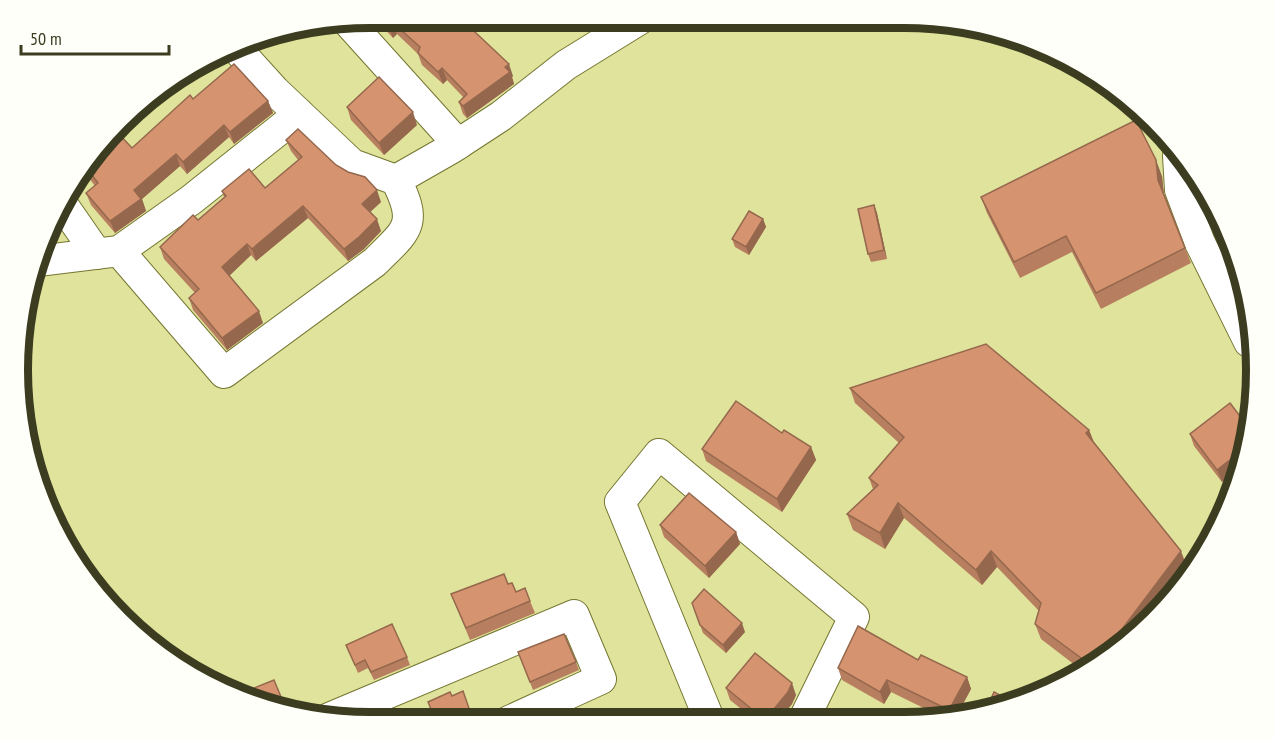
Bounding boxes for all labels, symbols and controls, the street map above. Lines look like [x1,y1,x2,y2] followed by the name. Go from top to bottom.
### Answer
[21,18,170,56] scale bar
[30,27,62,50] text: 50 m

